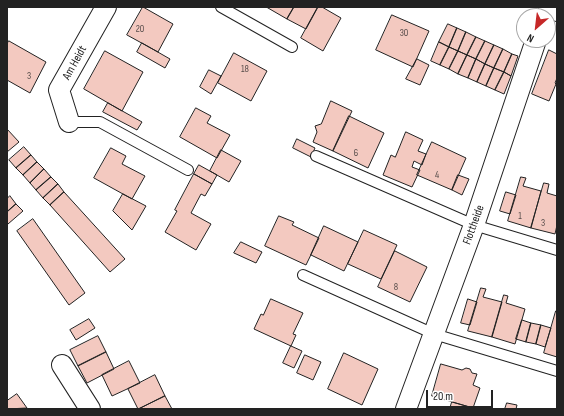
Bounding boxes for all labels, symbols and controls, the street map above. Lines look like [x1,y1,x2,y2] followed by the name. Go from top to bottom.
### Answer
[516,8,556,48] north arrow
[136,23,144,35] house number: 20
[400,27,408,39] house number: 30
[525,31,536,45] text: N
[60,43,90,83] street label: Am Heidt
[241,63,249,75] house number: 18
[27,70,31,82] house number: 3
[354,147,358,159] house number: 6
[435,169,439,181] house number: 4
[460,203,488,247] street label: Flottheide
[518,210,522,222] house number: 1
[541,217,545,229] house number: 3
[394,281,398,293] house number: 8
[428,382,495,408] scale bar
[433,389,453,404] text: 20 m

